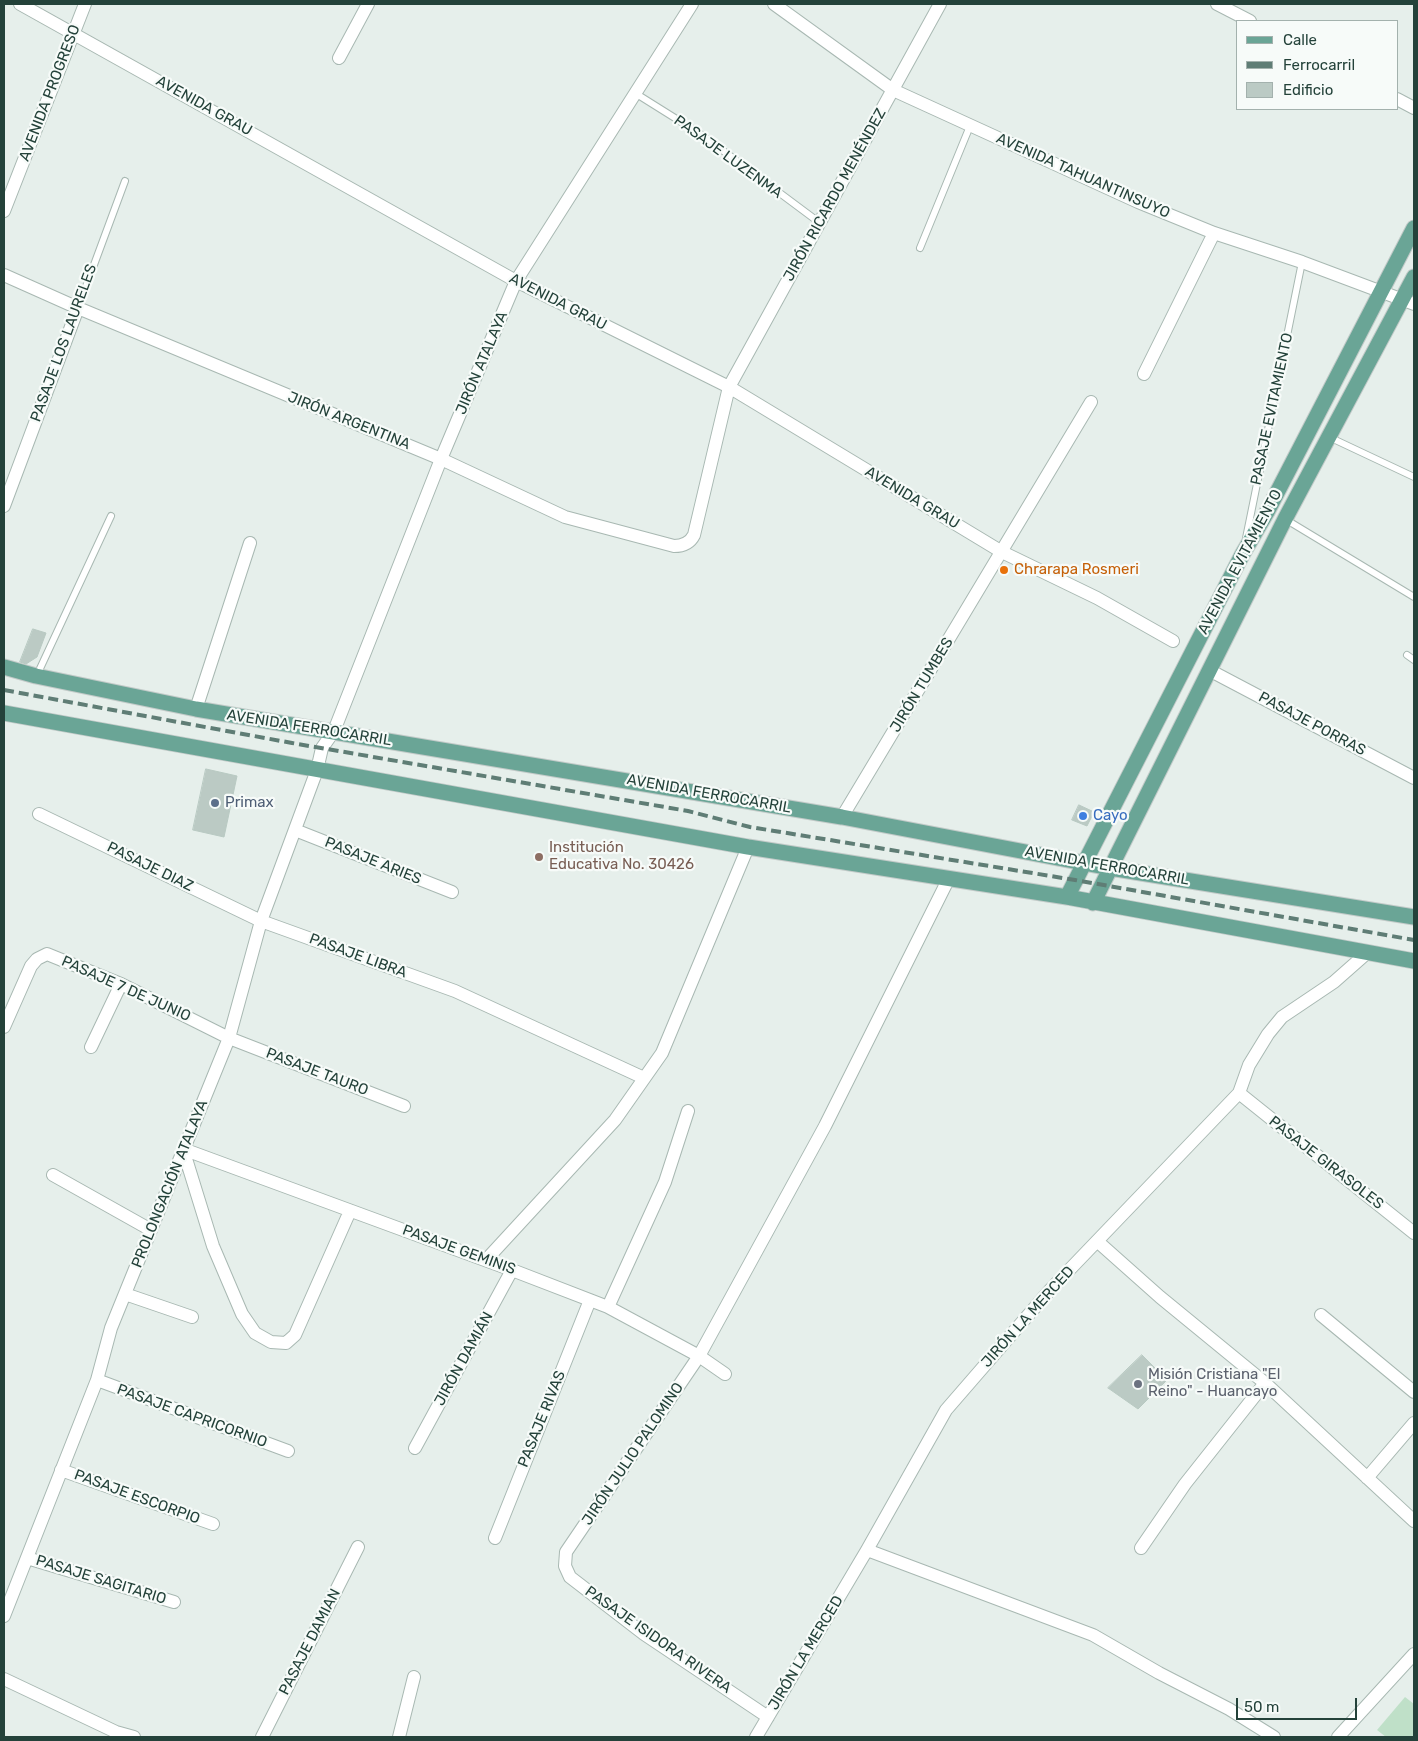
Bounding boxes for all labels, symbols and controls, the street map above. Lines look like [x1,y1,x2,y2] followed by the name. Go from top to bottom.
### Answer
[1236,20,1398,110] legend
[16,22,84,164] street label: AVENIDA PROGRESO
[1283,31,1317,49] text: Calle
[1283,56,1355,74] text: Ferrocarril
[153,72,255,140] street label: AVENIDA GRAU
[1283,81,1333,99] text: Edificio
[780,105,890,285] street label: JIRÓN RICARDO MENÉNDEZ
[670,112,786,202] street label: PASAJE LUZENMA
[993,130,1173,222] street label: AVENIDA TAHUANTINSUYO
[27,262,101,424] street label: PASAJE LOS LAURELES
[506,270,610,334] street label: AVENIDA GRAU
[452,309,512,417] street label: JIRÓN ATALAYA
[1247,331,1297,487] street label: PASAJE EVITAMIENTO
[285,388,413,454] street label: JIRÓN ARGENTINA
[861,463,963,533] street label: AVENIDA GRAU
[1194,487,1286,637] street label: AVENIDA EVITAMIENTO
[1014,561,1139,579] place label: Chrarapa Rosmeri
[998,564,1010,576] marker: Chrarapa Rosmeri
[887,634,957,736] street label: JIRÓN TUMBES
[1255,688,1369,760] street label: PASAJE PORRAS
[225,706,393,750] street label: AVENIDA FERROCARRIL
[626,771,792,817] street label: AVENIDA FERROCARRIL
[225,794,274,812] place label: Primax
[209,797,221,809] marker: Primax
[1093,807,1128,825] place label: Cayo
[1077,810,1089,822] marker: Cayo
[322,833,424,889] street label: PASAJE ARIES
[104,838,196,896] street label: PASAJE DIAZ
[549,839,694,874] place label: Institución Educativa No. 30426
[1024,843,1190,889] street label: AVENIDA FERROCARRIL
[533,851,545,863] marker: Institución Educativa No. 30426
[307,930,409,982] street label: PASAJE LIBRA
[59,952,193,1026] street label: PASAJE 7 DE JUNIO
[263,1044,371,1100] street label: PASAJE TAURO
[128,1097,212,1271] street label: PROLONGACIÓN ATALAYA
[1265,1113,1387,1213] street label: PASAJE GIRASOLES
[400,1221,518,1279] street label: PASAJE GEMINIS
[978,1263,1078,1371] street label: JIRÓN LA MERCED
[431,1309,497,1409] street label: JIRÓN DAMIÁN
[1148,1366,1280,1401] place label: Misión Cristiana "El Reino" - Huancayo
[514,1368,570,1470] street label: PASAJE RIVAS
[1132,1378,1144,1390] marker: Misión Cristiana "El Reino" - Huancayo
[579,1379,687,1529] street label: JIRÓN JULIO PALOMINO
[114,1380,270,1452] street label: PASAJE CAPRICORNIO
[72,1466,202,1528] street label: PASAJE ESCORPIO
[34,1552,168,1608] street label: PASAJE SAGITARIO
[581,1583,735,1697] street label: PASAJE ISIDORA RIVERA
[275,1586,345,1698] street label: PASAJE DAMIAN
[765,1593,847,1713] street label: JIRÓN LA MERCED
[1238,1688,1359,1720] scale bar
[1244,1698,1279,1716] text: 50 m

